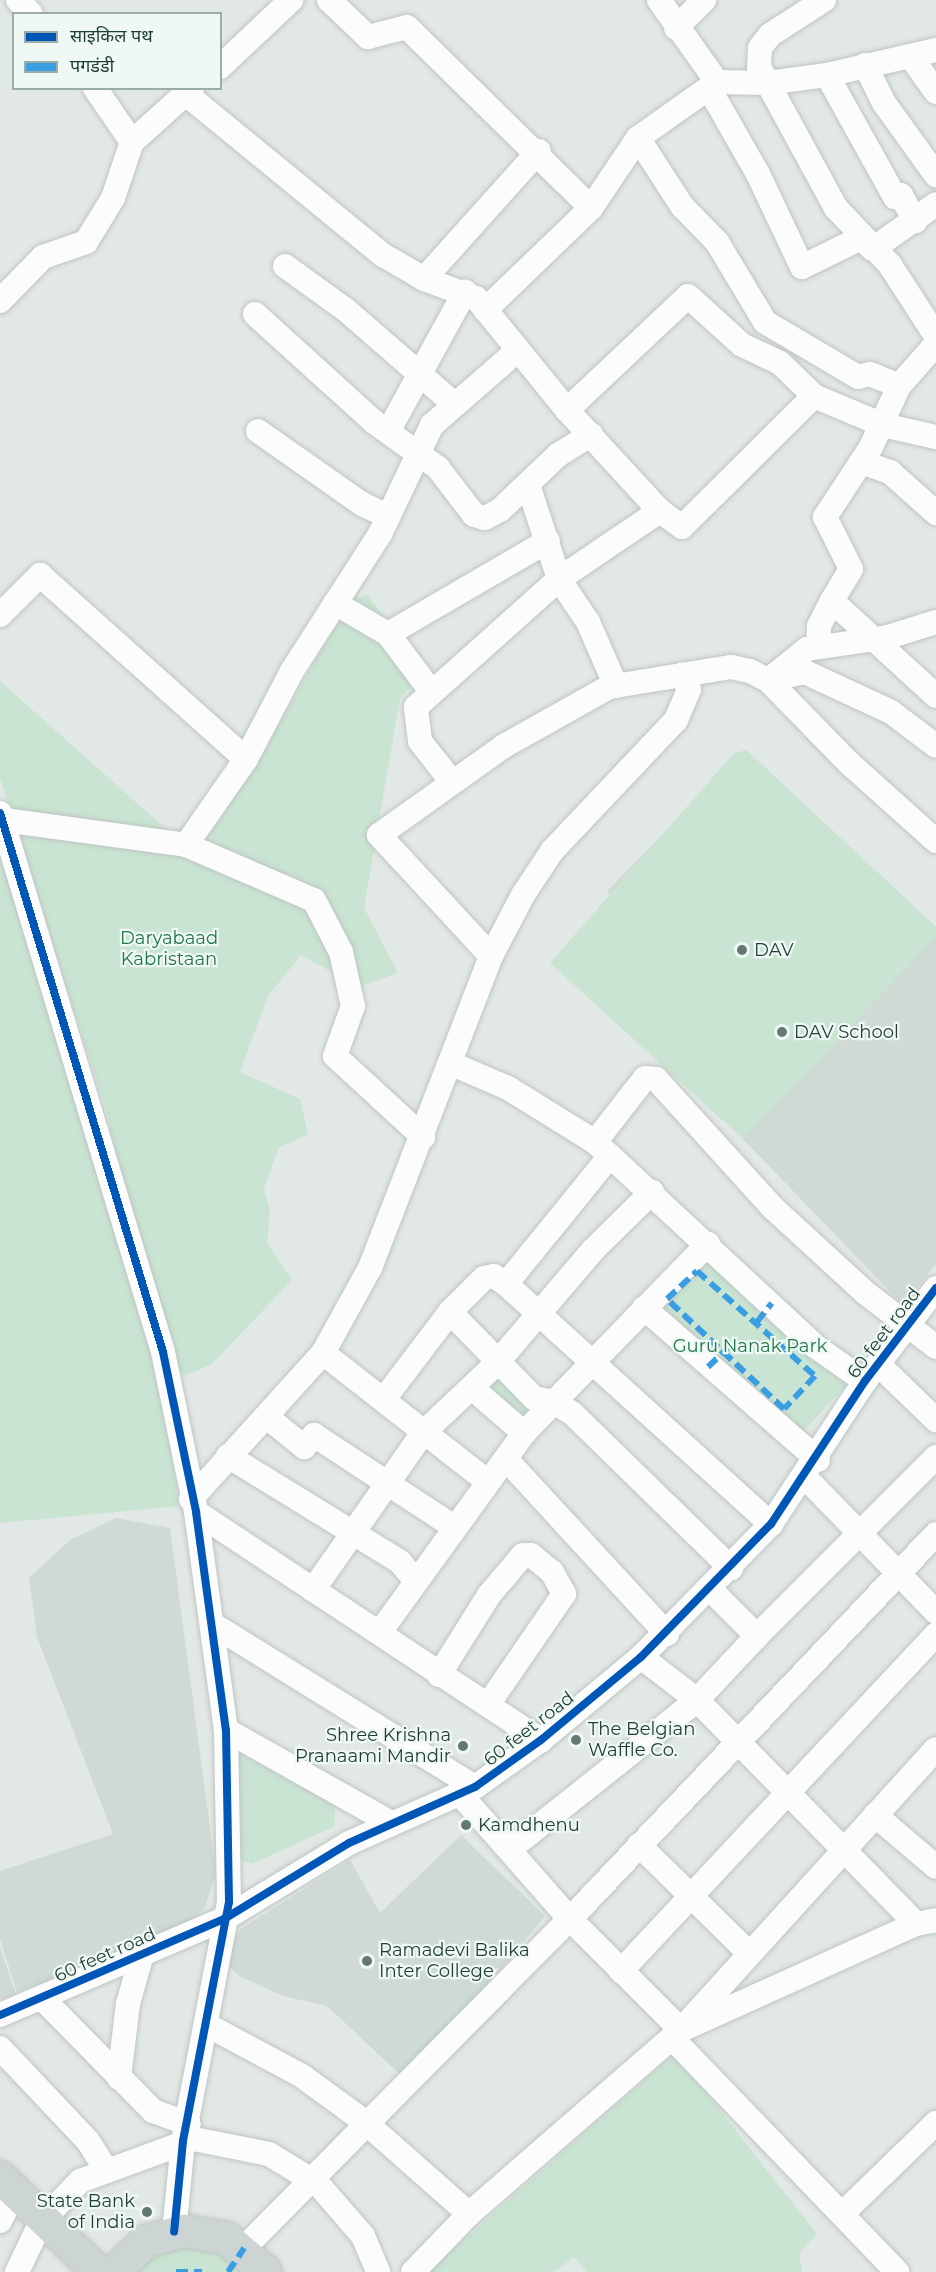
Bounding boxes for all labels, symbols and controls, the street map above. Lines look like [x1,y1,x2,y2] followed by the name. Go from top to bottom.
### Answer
[12,12,222,90] legend
[70,25,153,47] text: साइकिल पथ
[70,55,114,77] text: पगडंडी
[120,928,218,970] park label: Daryabaad Kabristaan
[754,939,794,961] place label: DAV
[735,943,749,957] marker: DAV
[794,1021,899,1043] place label: DAV School
[775,1025,789,1039] marker: DAV School
[843,1283,925,1383] street label: 60 feet road
[673,1335,827,1357] park label: Guru Nanak Park
[480,1687,578,1771] street label: 60 feet road
[588,1719,695,1762] place label: The Belgian Waffle Co.
[295,1725,451,1768] place label: Shree Krishna Pranaami Mandir
[569,1733,583,1747] marker: The Belgian Waffle Co.
[456,1739,470,1753] marker: Shree Krishna Pranaami Mandir
[478,1814,580,1836] place label: Kamdhenu
[459,1818,473,1832] marker: Kamdhenu
[51,1923,159,1987] street label: 60 feet road
[379,1940,530,1982] place label: Ramadevi Balika Inter College
[360,1954,374,1968] marker: Ramadevi Balika Inter College
[37,2191,135,2234] place label: State Bank of India
[140,2205,154,2219] marker: State Bank of India

